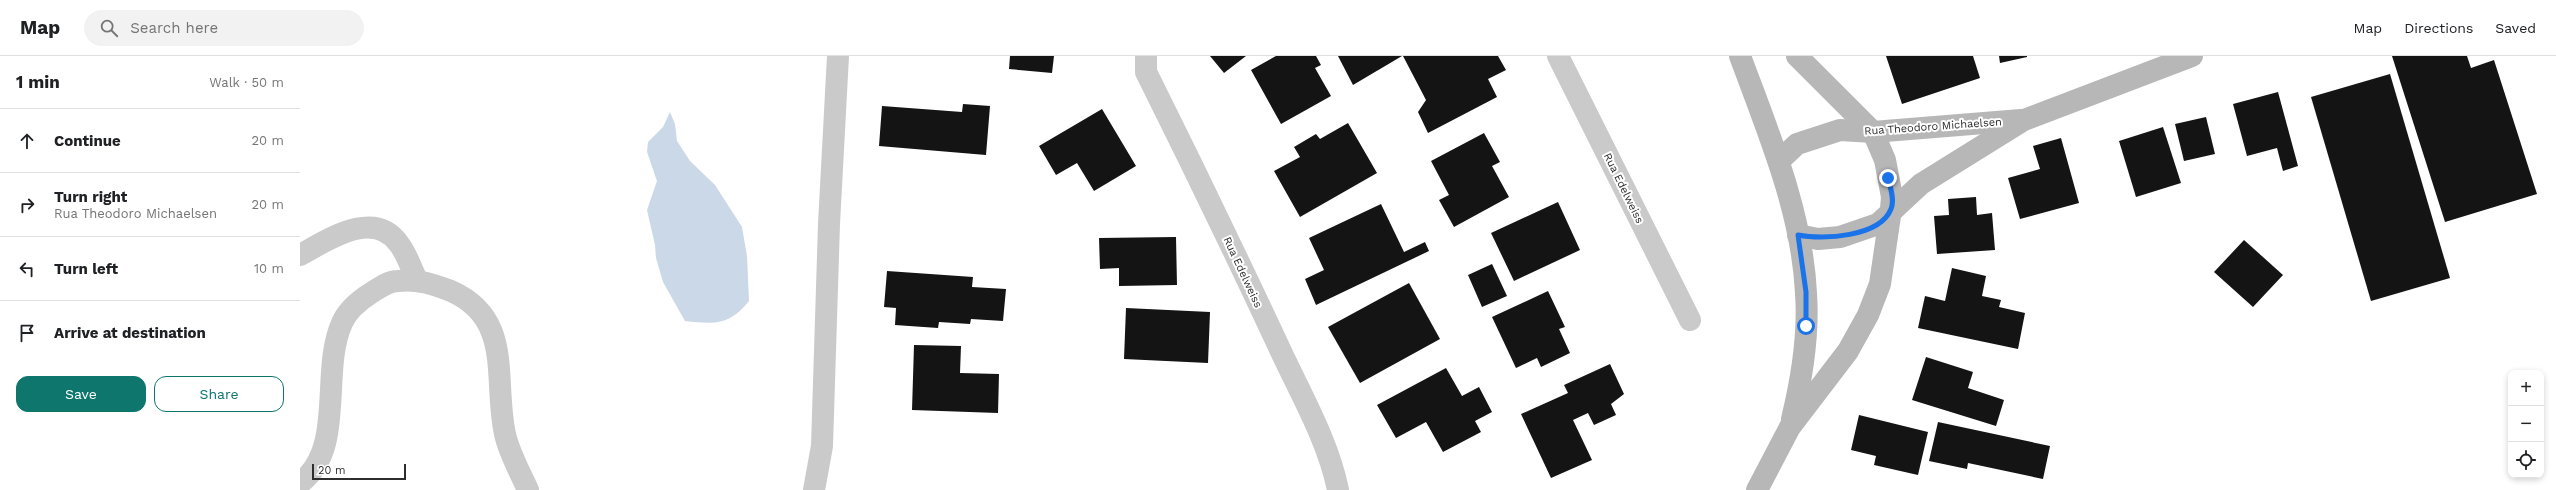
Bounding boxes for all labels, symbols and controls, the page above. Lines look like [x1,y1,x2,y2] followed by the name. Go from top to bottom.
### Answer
[84,10,364,46] search box
[20,16,60,39] text: Map
[98,17,120,39] icon: search
[130,19,218,37] text: Search here
[2354,20,2382,36] text: Map
[2404,20,2473,36] text: Directions
[2495,20,2536,36] text: Saved
[16,72,60,92] text: 1 min
[209,75,284,90] text: Walk · 50 m
[1864,115,2002,138] street label: Rua Theodoro Michaelsen
[16,130,38,152] icon: ahead
[54,132,121,150] text: Continue
[252,133,284,148] text: 20 m
[1601,151,1646,226] street label: Rua Edelweiss
[1879,169,1897,187] route end
[54,188,127,206] text: Turn right
[16,194,38,216] icon: right
[252,197,284,212] text: 20 m
[54,206,217,221] text: Rua Theodoro Michaelsen
[1220,235,1265,310] street label: Rua Edelweiss
[16,258,38,280] icon: left
[54,260,118,278] text: Turn left
[254,261,284,276] text: 10 m
[1797,317,1815,335] route start
[16,322,38,344] icon: arrive
[54,324,206,342] text: Arrive at destination
[2508,370,2544,478] map controls
[2508,370,2544,406] button: +
[16,376,146,412] button: Save
[154,376,284,412] button: Share
[2508,406,2544,442] button: −
[2508,442,2544,478] button: locate
[312,462,406,481] scale bar
[318,464,346,477] text: 20 m

